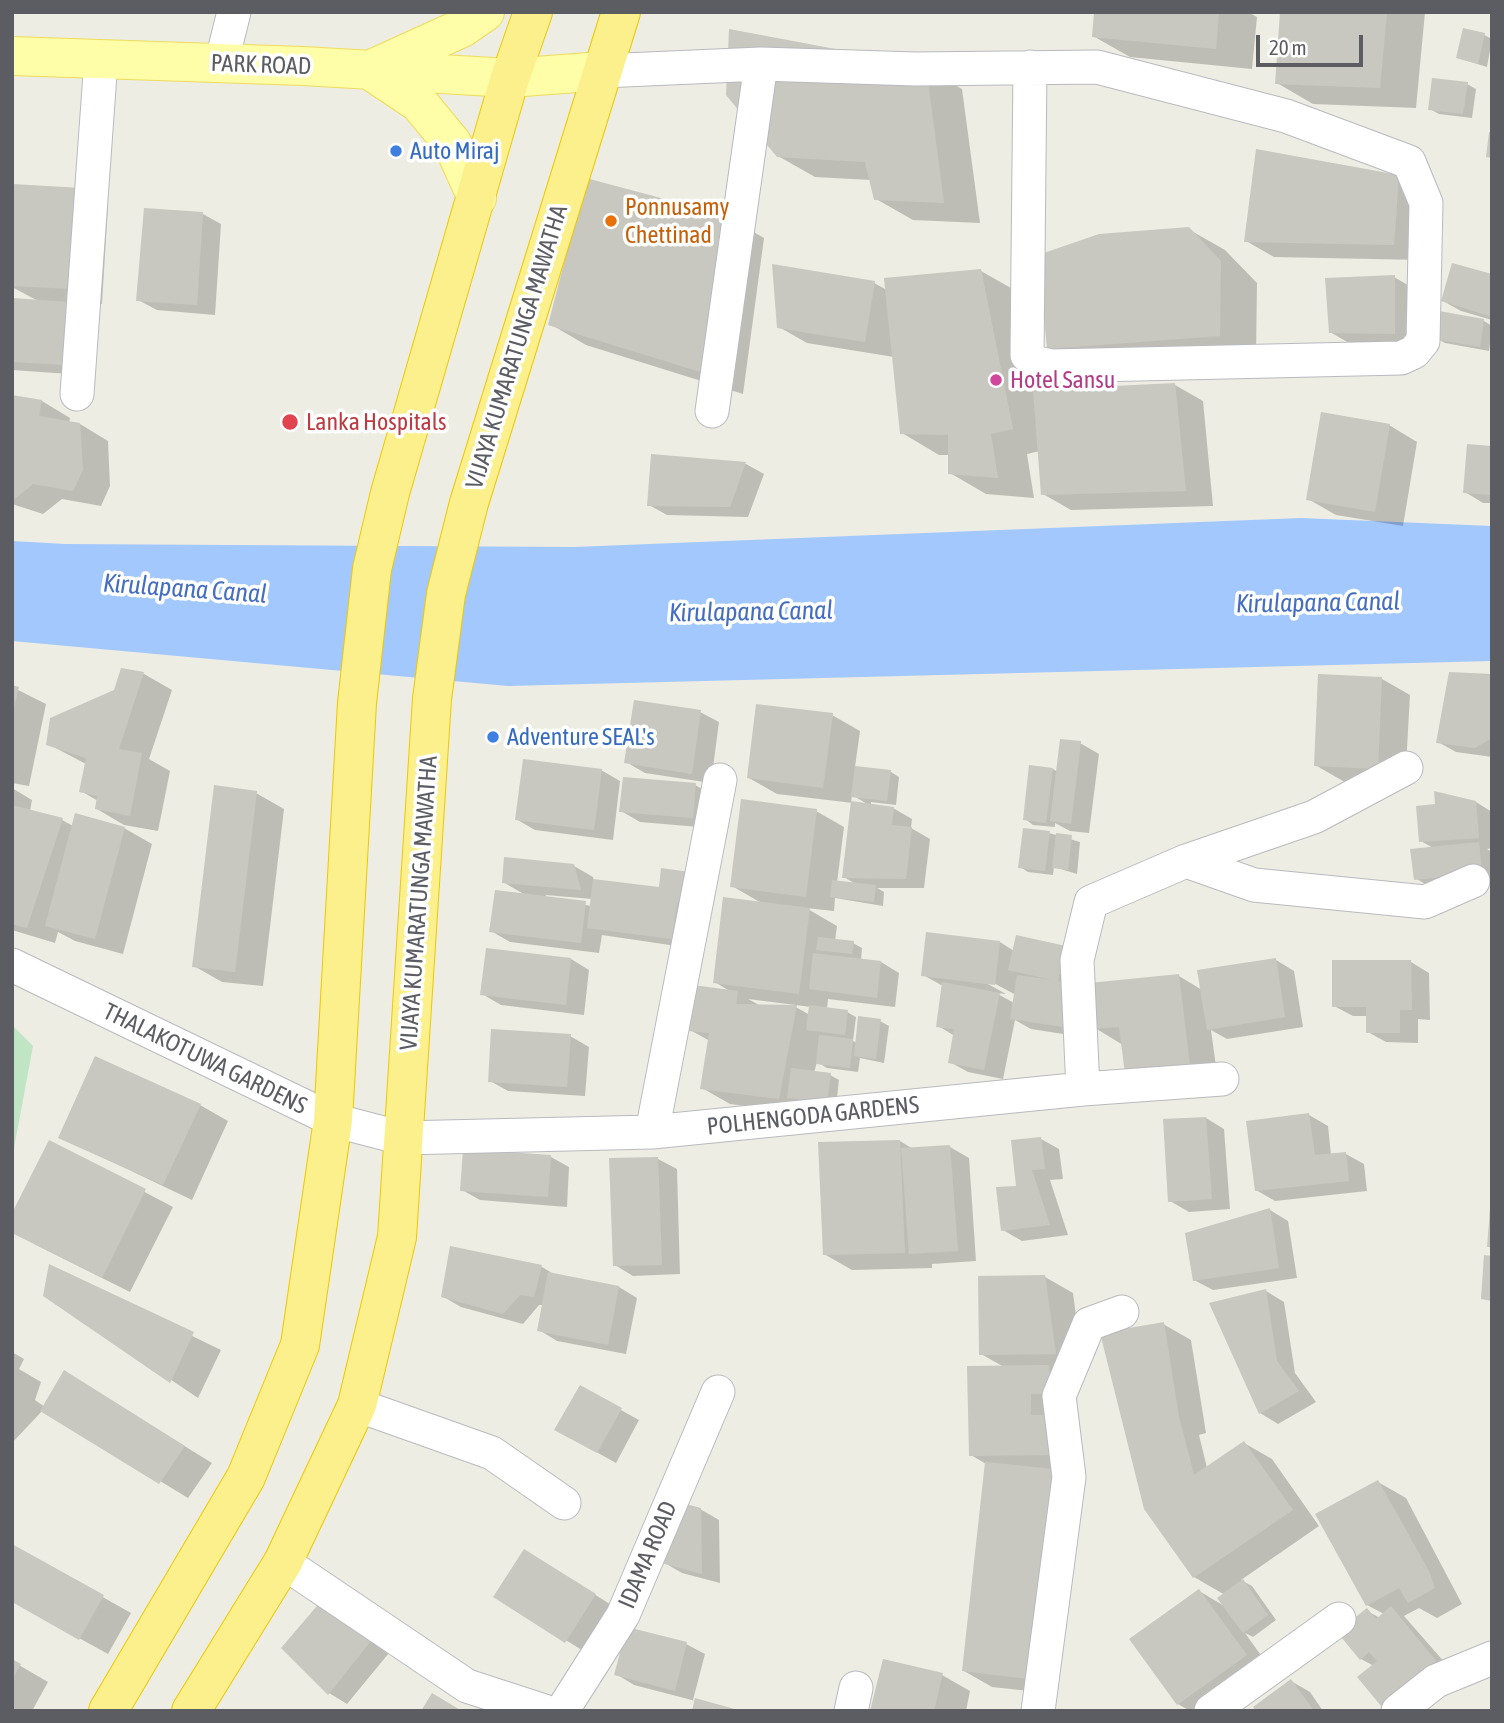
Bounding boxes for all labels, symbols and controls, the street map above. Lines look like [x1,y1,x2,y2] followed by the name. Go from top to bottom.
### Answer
[1259,21,1366,65] scale bar
[1269,35,1307,59] text: 20 m
[210,49,312,81] street label: PARK ROAD
[410,137,499,165] place label: Auto Miraj
[388,143,404,159] marker: Auto Miraj
[625,193,729,249] place label: Ponnusamy Chettinad
[460,202,574,492] street label: VIJAYA KUMARATUNGA MAWATHA
[603,213,619,229] marker: Ponnusamy Chettinad
[1010,366,1115,394] place label: Hotel Sansu
[988,372,1004,388] marker: Hotel Sansu
[306,408,447,436] place label: Lanka Hospitals
[280,412,300,432] marker: Lanka Hospitals
[102,568,268,610] water label: Kirulapana Canal
[1236,586,1400,620] water label: Kirulapana Canal
[669,595,833,629] water label: Kirulapana Canal
[507,723,655,751] place label: Adventure SEAL's
[485,729,501,745] marker: Adventure SEAL's
[394,755,444,1051] street label: VIJAYA KUMARATUNGA MAWATHA
[99,997,311,1121] street label: THALAKOTUWA GARDENS
[706,1091,920,1141] street label: POLHENGODA GARDENS
[613,1497,683,1613] street label: IDAMA ROAD

